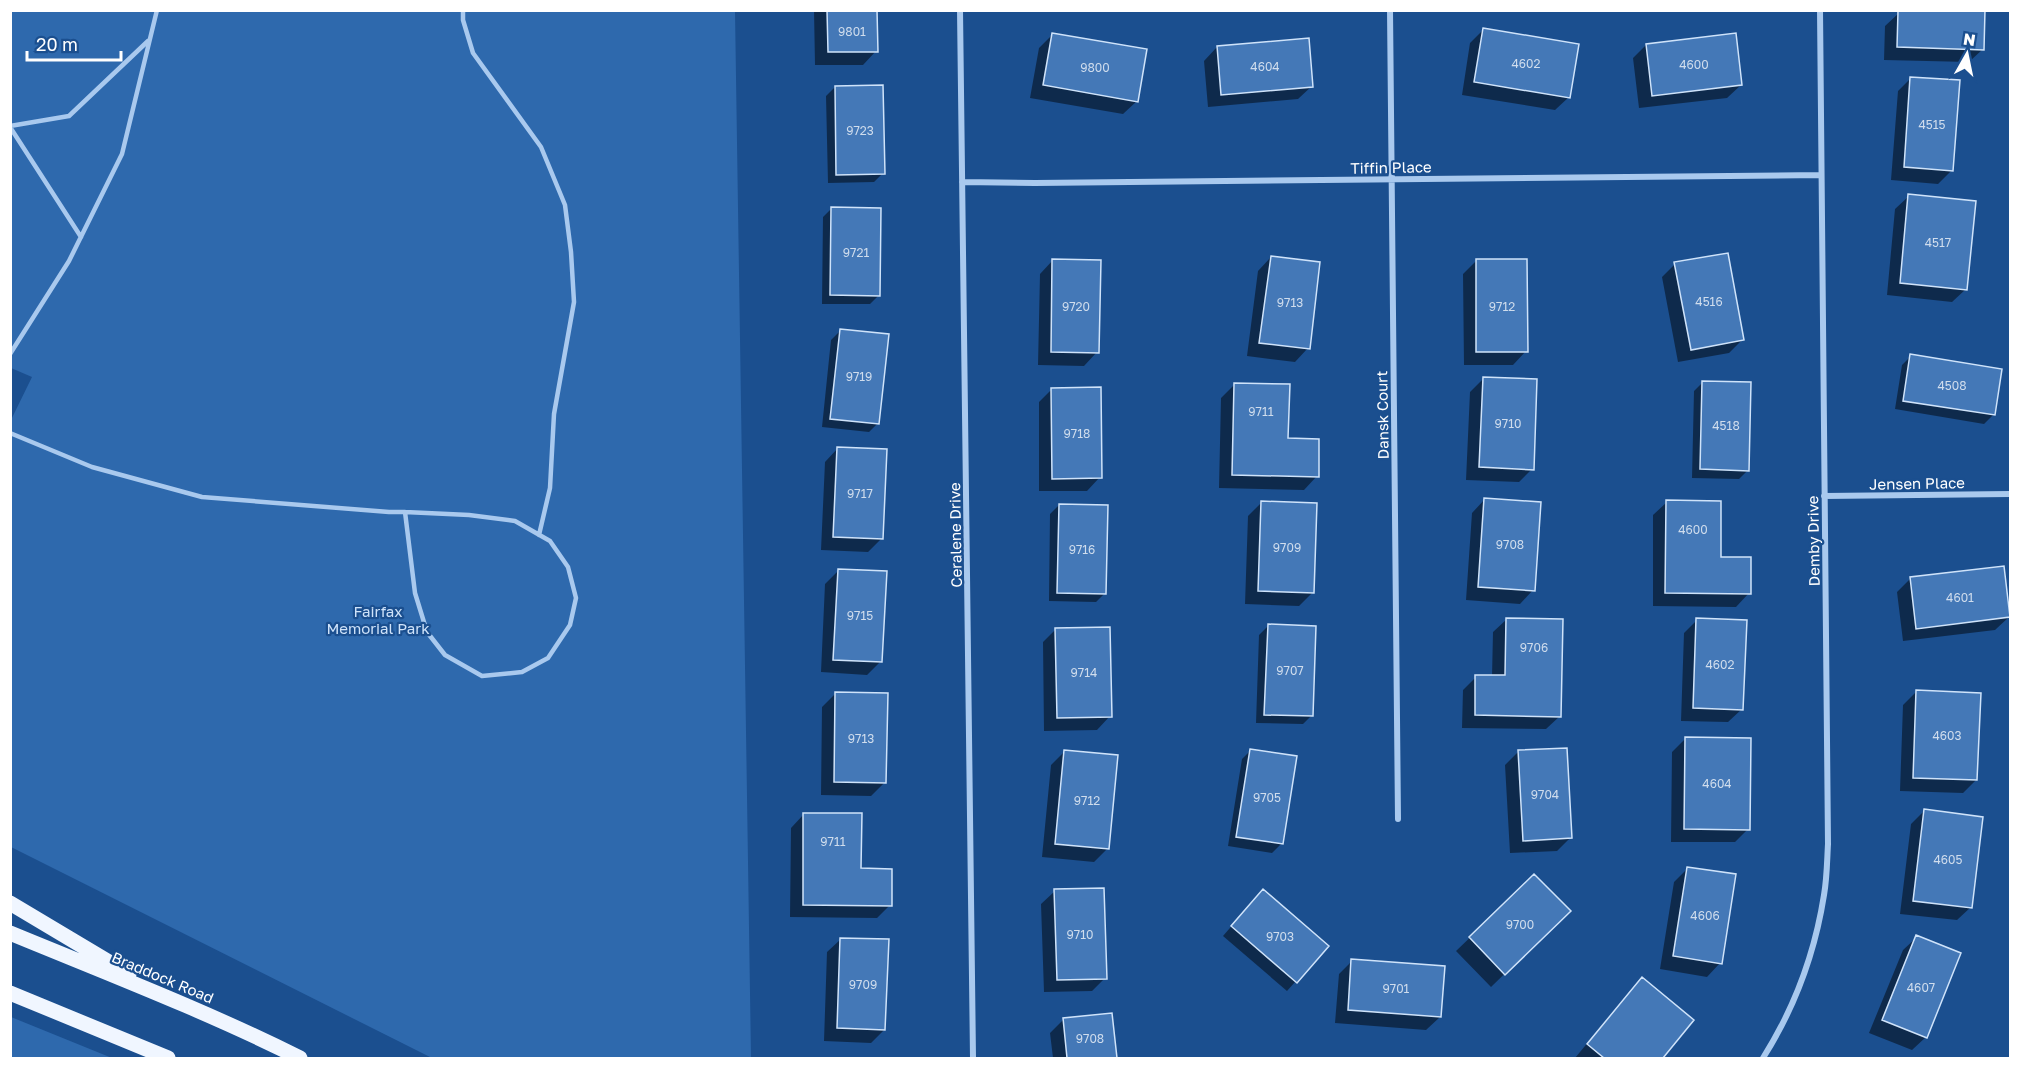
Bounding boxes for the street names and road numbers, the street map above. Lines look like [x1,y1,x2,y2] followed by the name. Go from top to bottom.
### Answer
[1350,157,1432,177] street label: Tiffin Place
[1372,370,1392,460] street label: Dansk Court
[1869,473,1965,493] street label: Jensen Place
[945,482,965,588] street label: Ceralene Drive
[1803,495,1823,587] street label: Demby Drive
[109,947,217,1007] street label: Braddock Road

